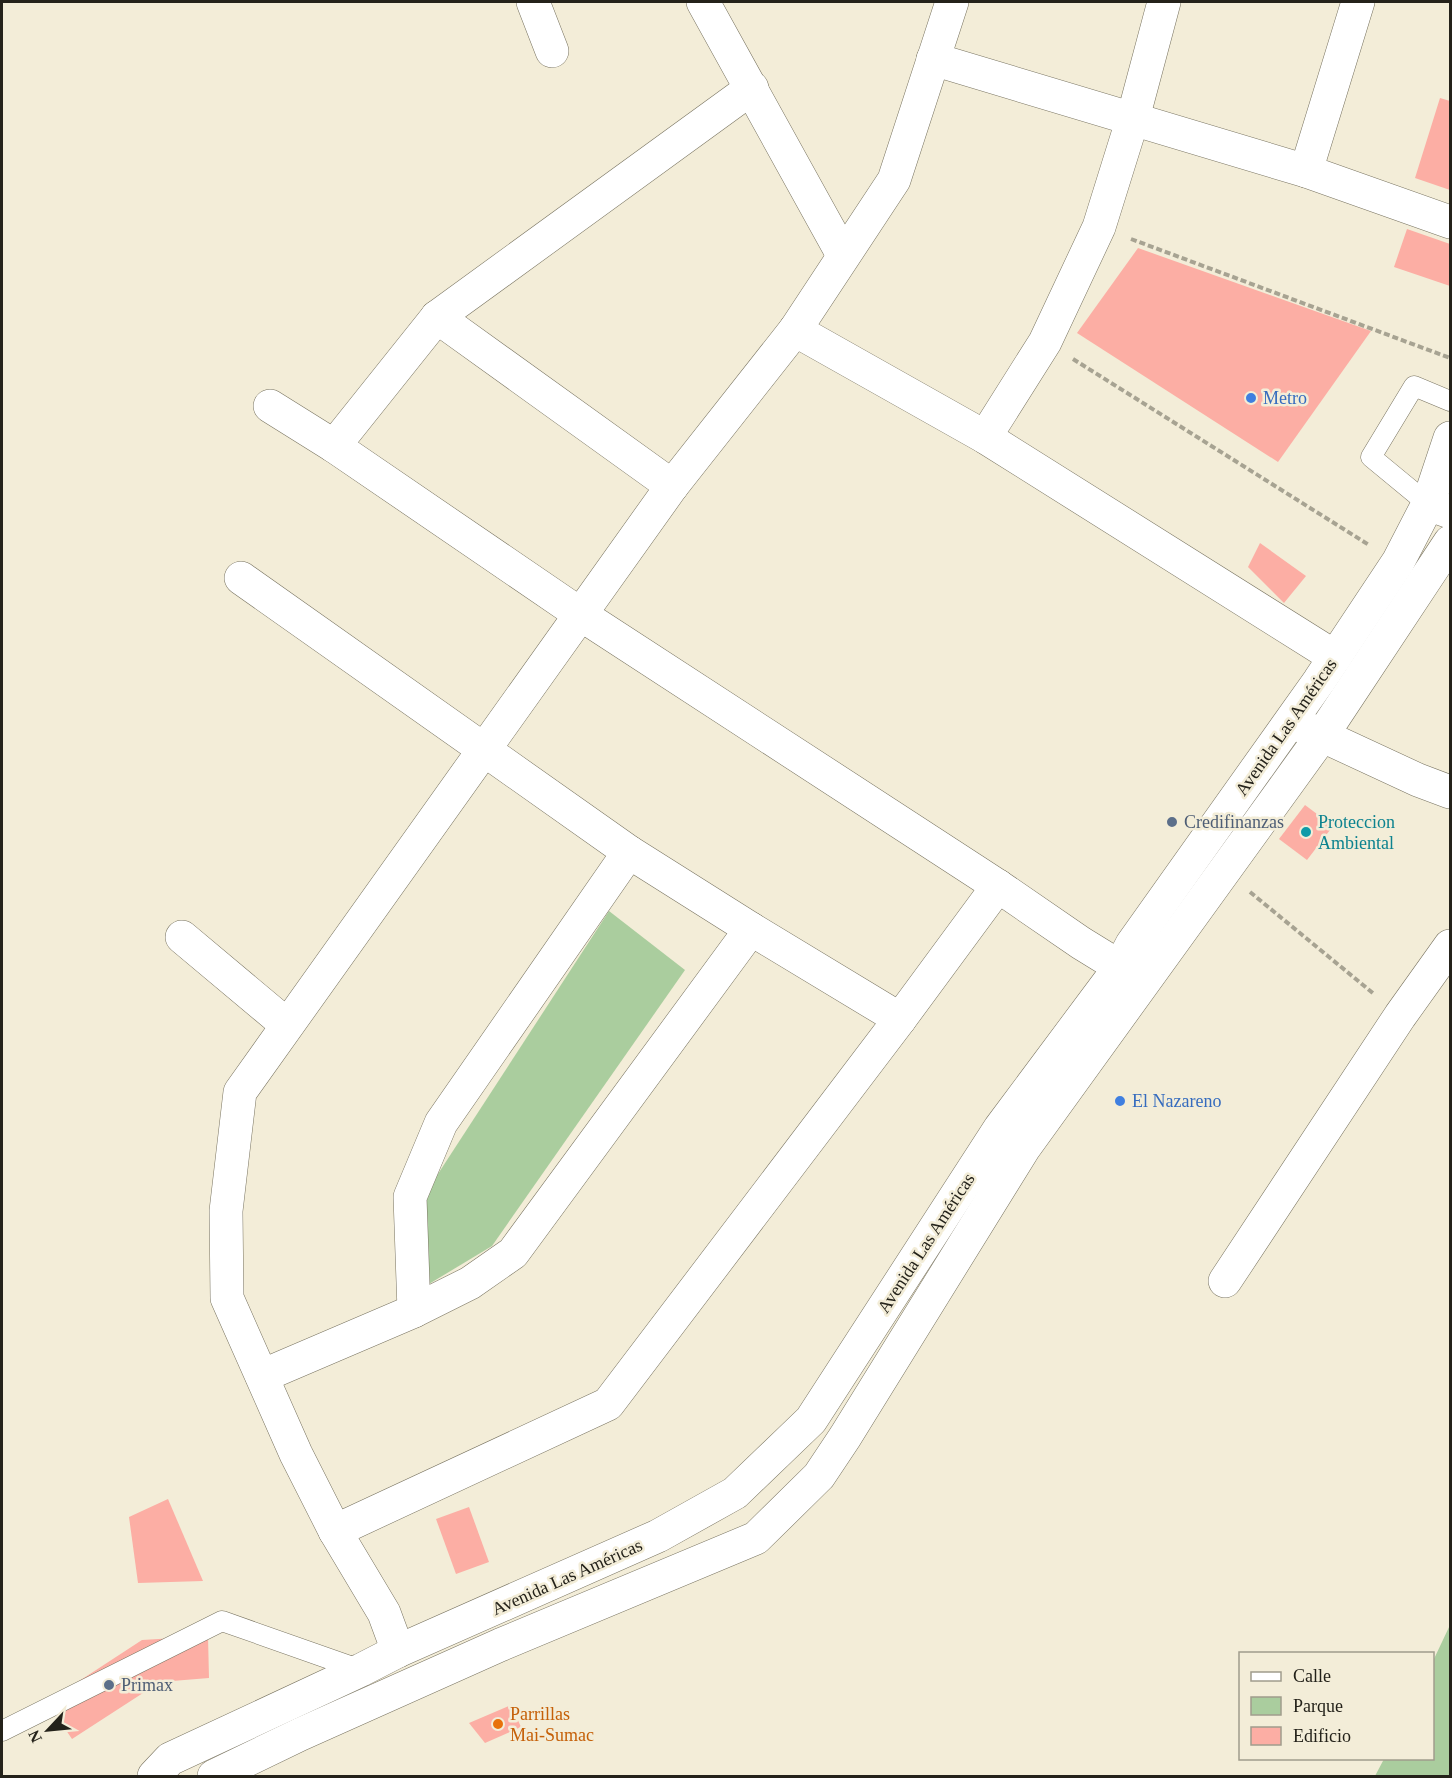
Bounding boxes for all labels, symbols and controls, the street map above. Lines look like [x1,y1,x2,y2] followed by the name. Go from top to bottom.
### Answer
[1263,388,1307,408] place label: Metro
[1244,391,1258,405] marker: Metro
[1231,655,1341,799] street label: Avenida Las Américas
[1184,812,1284,832] place label: Credifinanzas
[1318,812,1395,853] place label: Proteccion Ambiental
[1165,815,1179,829] marker: Credifinanzas
[1299,825,1313,839] marker: Proteccion Ambiental
[1132,1091,1221,1111] place label: El Nazareno
[1113,1094,1127,1108] marker: El Nazareno
[873,1169,979,1317] street label: Avenida Las Américas
[489,1535,645,1619] street label: Avenida Las Américas
[1239,1652,1434,1760] legend
[1293,1666,1331,1686] text: Calle
[121,1675,173,1695] place label: Primax
[102,1678,116,1692] marker: Primax
[1293,1696,1343,1716] text: Parque
[18,1700,78,1760] north arrow
[510,1704,594,1745] place label: Parrillas Mai-Sumac
[491,1717,505,1731] marker: Parrillas Mai-Sumac
[1293,1726,1351,1746] text: Edificio
[25,1727,45,1745] text: N

